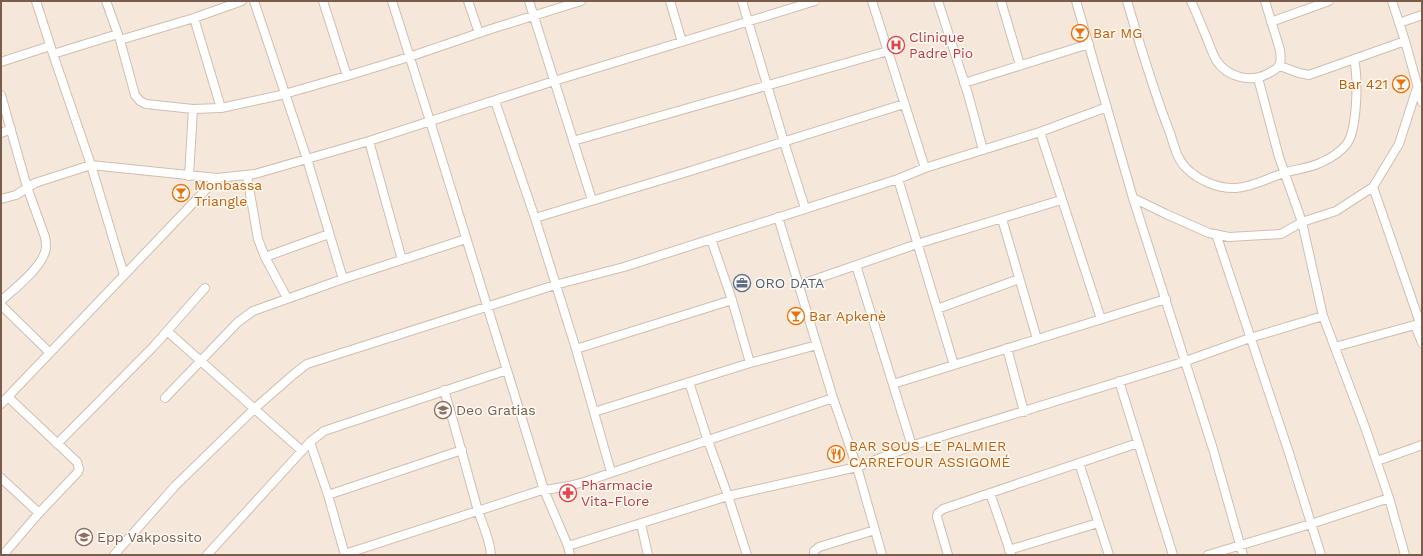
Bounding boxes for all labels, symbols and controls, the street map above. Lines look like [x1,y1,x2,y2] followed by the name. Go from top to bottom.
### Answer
[1070,23,1090,43] bar icon: Bar MG
[1093,25,1142,41] place label: Bar MG
[909,29,973,61] place label: Clinique Padre Pio
[886,35,906,55] hospital icon: Clinique Padre Pio
[1391,74,1411,94] bar icon: Bar 421
[1339,76,1388,92] place label: Bar 421
[194,177,262,209] place label: Monbassa Triangle
[171,183,191,203] bar icon: Monbassa Triangle
[732,273,752,293] office icon: ORO DATA
[755,275,824,291] place label: ORO DATA
[786,306,806,326] bar icon: Bar Apkenè
[809,308,886,324] place label: Bar Apkenè
[433,400,453,420] school or university icon: Deo Gratias
[456,402,536,418] place label: Deo Gratias
[849,438,1010,470] place label: BAR SOUS LE PALMIER CARREFOUR ASSIGOMÉ
[826,444,846,464] restaurant icon: BAR SOUS LE PALMIER CARREFOUR ASSIGOMÉ
[581,477,653,509] place label: Pharmacie Vita-Flore
[558,483,578,503] pharmacy icon: Pharmacie Vita-Flore
[74,527,94,547] school or university icon: Epp Vakpossito
[97,529,202,545] place label: Epp Vakpossito

